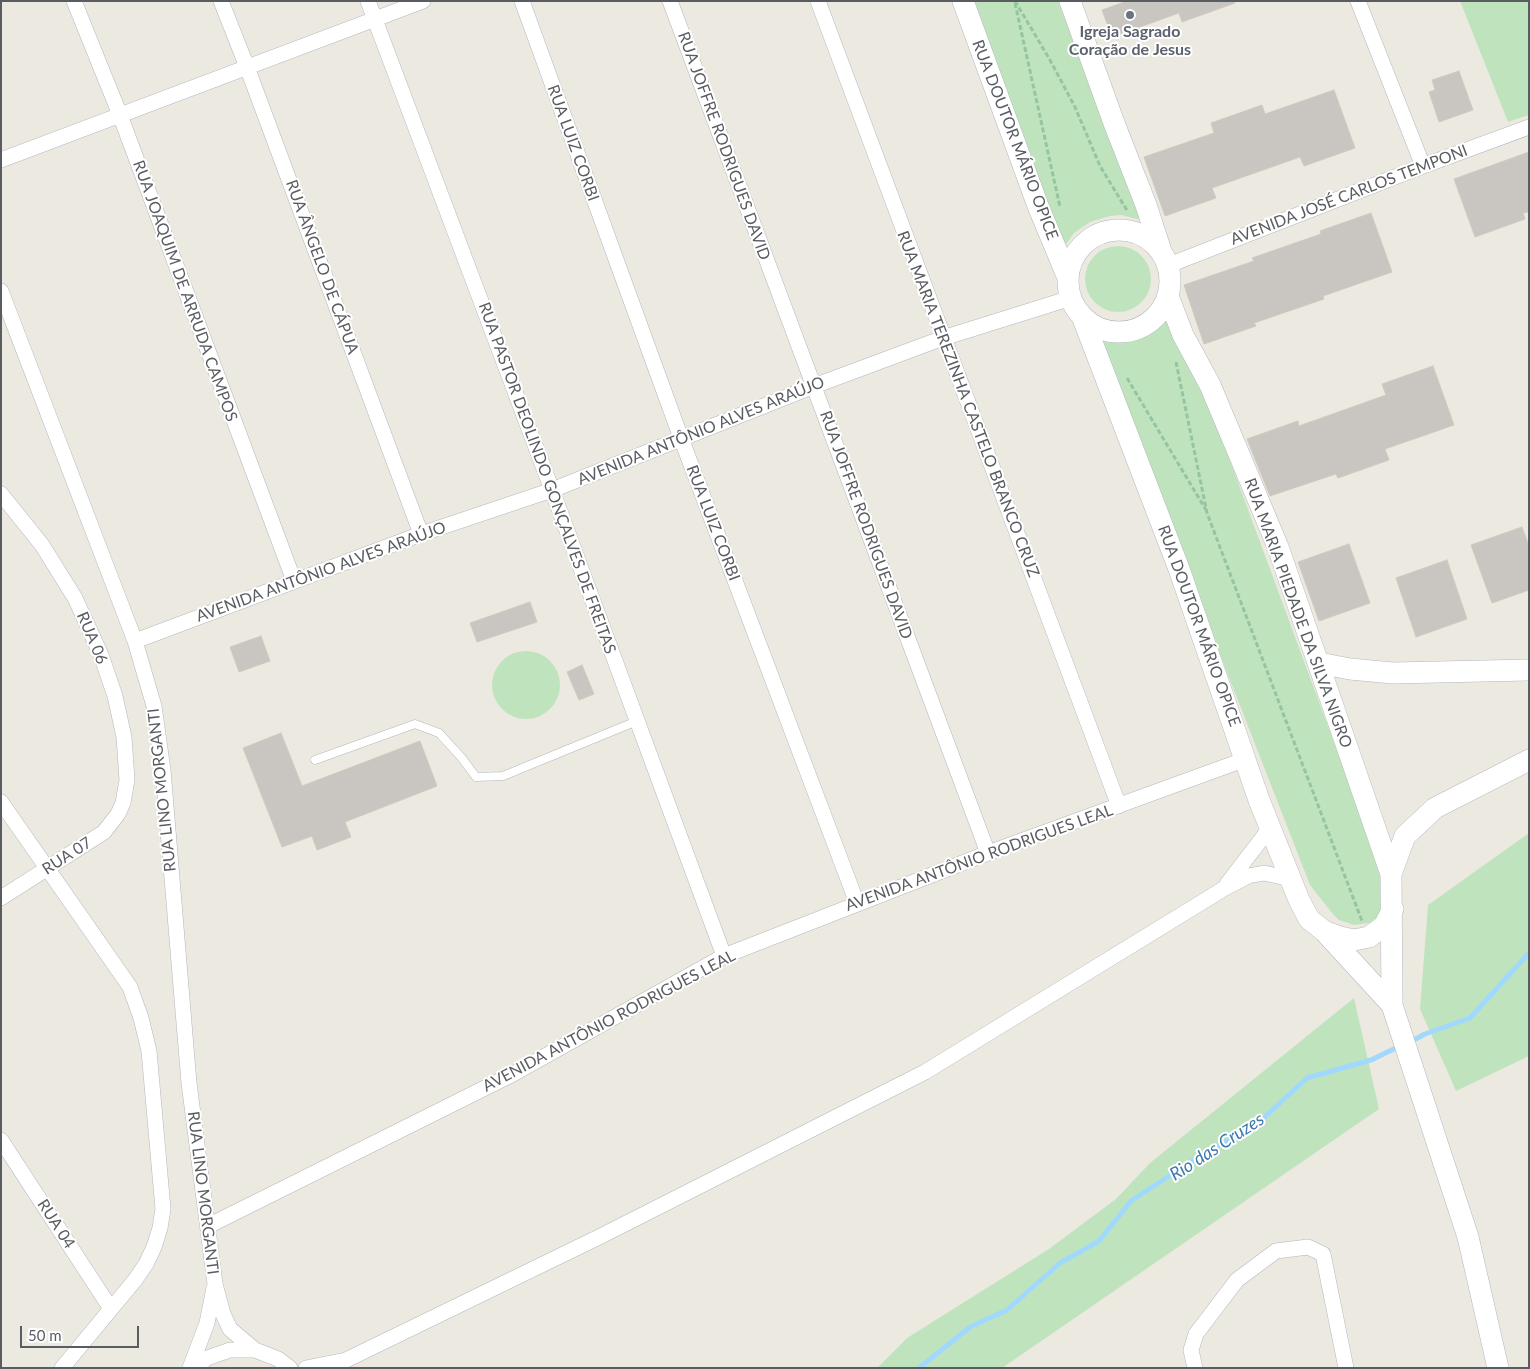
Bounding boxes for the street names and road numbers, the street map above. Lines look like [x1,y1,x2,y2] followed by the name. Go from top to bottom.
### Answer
[674,29,774,263] street label: RUA JOFFRE RODRIGUES DAVID
[968,37,1062,243] street label: RUA DOUTOR MÁRIO OPICE
[543,82,603,204] street label: RUA LUIZ CORBI
[1228,141,1470,249] street label: AVENIDA JOSÉ CARLOS TEMPONI
[129,158,241,424] street label: RUA JOAQUIM DE ARRUDA CAMPOS
[282,177,362,357] street label: RUA ÂNGELO DE CÁPUA
[893,228,1043,580] street label: RUA MARIA TEREZINHA CASTELO BRANCO CRUZ
[474,300,620,656] street label: RUA PASTOR DEOLINDO GONÇALVES DE FREITAS
[575,373,827,489] street label: AVENIDA ANTÔNIO ALVES ARAÚJO
[816,408,916,642] street label: RUA JOFFRE RODRIGUES DAVID
[682,462,744,584] street label: RUA LUIZ CORBI
[1240,475,1356,751] street label: RUA MARIA PIEDADE DA SILVA NIGRO
[193,518,449,626] street label: AVENIDA ANTÔNIO ALVES ARAÚJO
[1154,523,1244,729] street label: RUA DOUTOR MÁRIO OPICE
[72,609,112,667] street label: RUA 06
[144,707,180,873] street label: RUA LINO MORGANTI
[843,801,1115,915] street label: AVENIDA ANTÔNIO RODRIGUES LEAL
[39,833,95,879] street label: RUA 07
[479,946,739,1096] street label: AVENIDA ANTÔNIO RODRIGUES LEAL
[183,1110,223,1276] street label: RUA LINO MORGANTI
[33,1196,79,1252] street label: RUA 04

